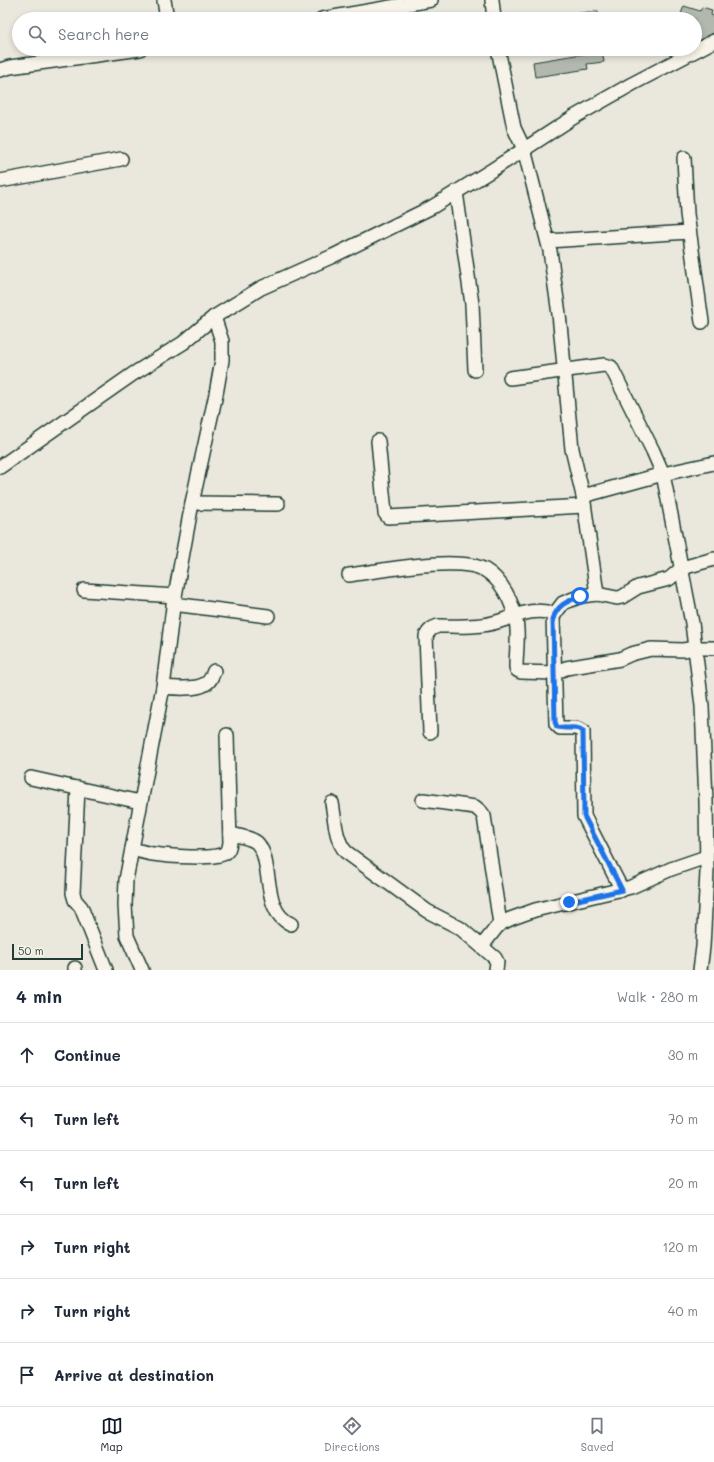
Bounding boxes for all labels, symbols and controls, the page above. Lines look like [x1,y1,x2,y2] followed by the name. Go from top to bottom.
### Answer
[12,12,702,56] search box
[26,23,48,45] icon: search
[58,24,149,44] text: Search here
[571,587,589,605] route start
[560,893,578,911] route end
[12,942,83,961] scale bar
[18,943,44,958] text: 50 m
[16,985,62,1007] text: 4 min
[617,988,698,1005] text: Walk · 280 m
[16,1044,38,1066] icon: ahead
[54,1045,121,1065] text: Continue
[668,1046,698,1063] text: 30 m
[16,1108,38,1130] icon: left
[54,1109,119,1129] text: Turn left
[668,1110,698,1127] text: 70 m
[16,1172,38,1194] icon: left
[54,1173,119,1193] text: Turn left
[668,1174,698,1191] text: 20 m
[16,1236,38,1258] icon: right
[54,1237,131,1257] text: Turn right
[662,1238,698,1255] text: 120 m
[16,1300,38,1322] icon: right
[54,1301,131,1321] text: Turn right
[668,1302,698,1319] text: 40 m
[16,1364,38,1386] icon: arrive
[54,1365,214,1385] text: Arrive at destination
[101,1415,123,1454] tab: Map
[324,1415,380,1454] tab: Directions
[581,1415,613,1454] tab: Saved

